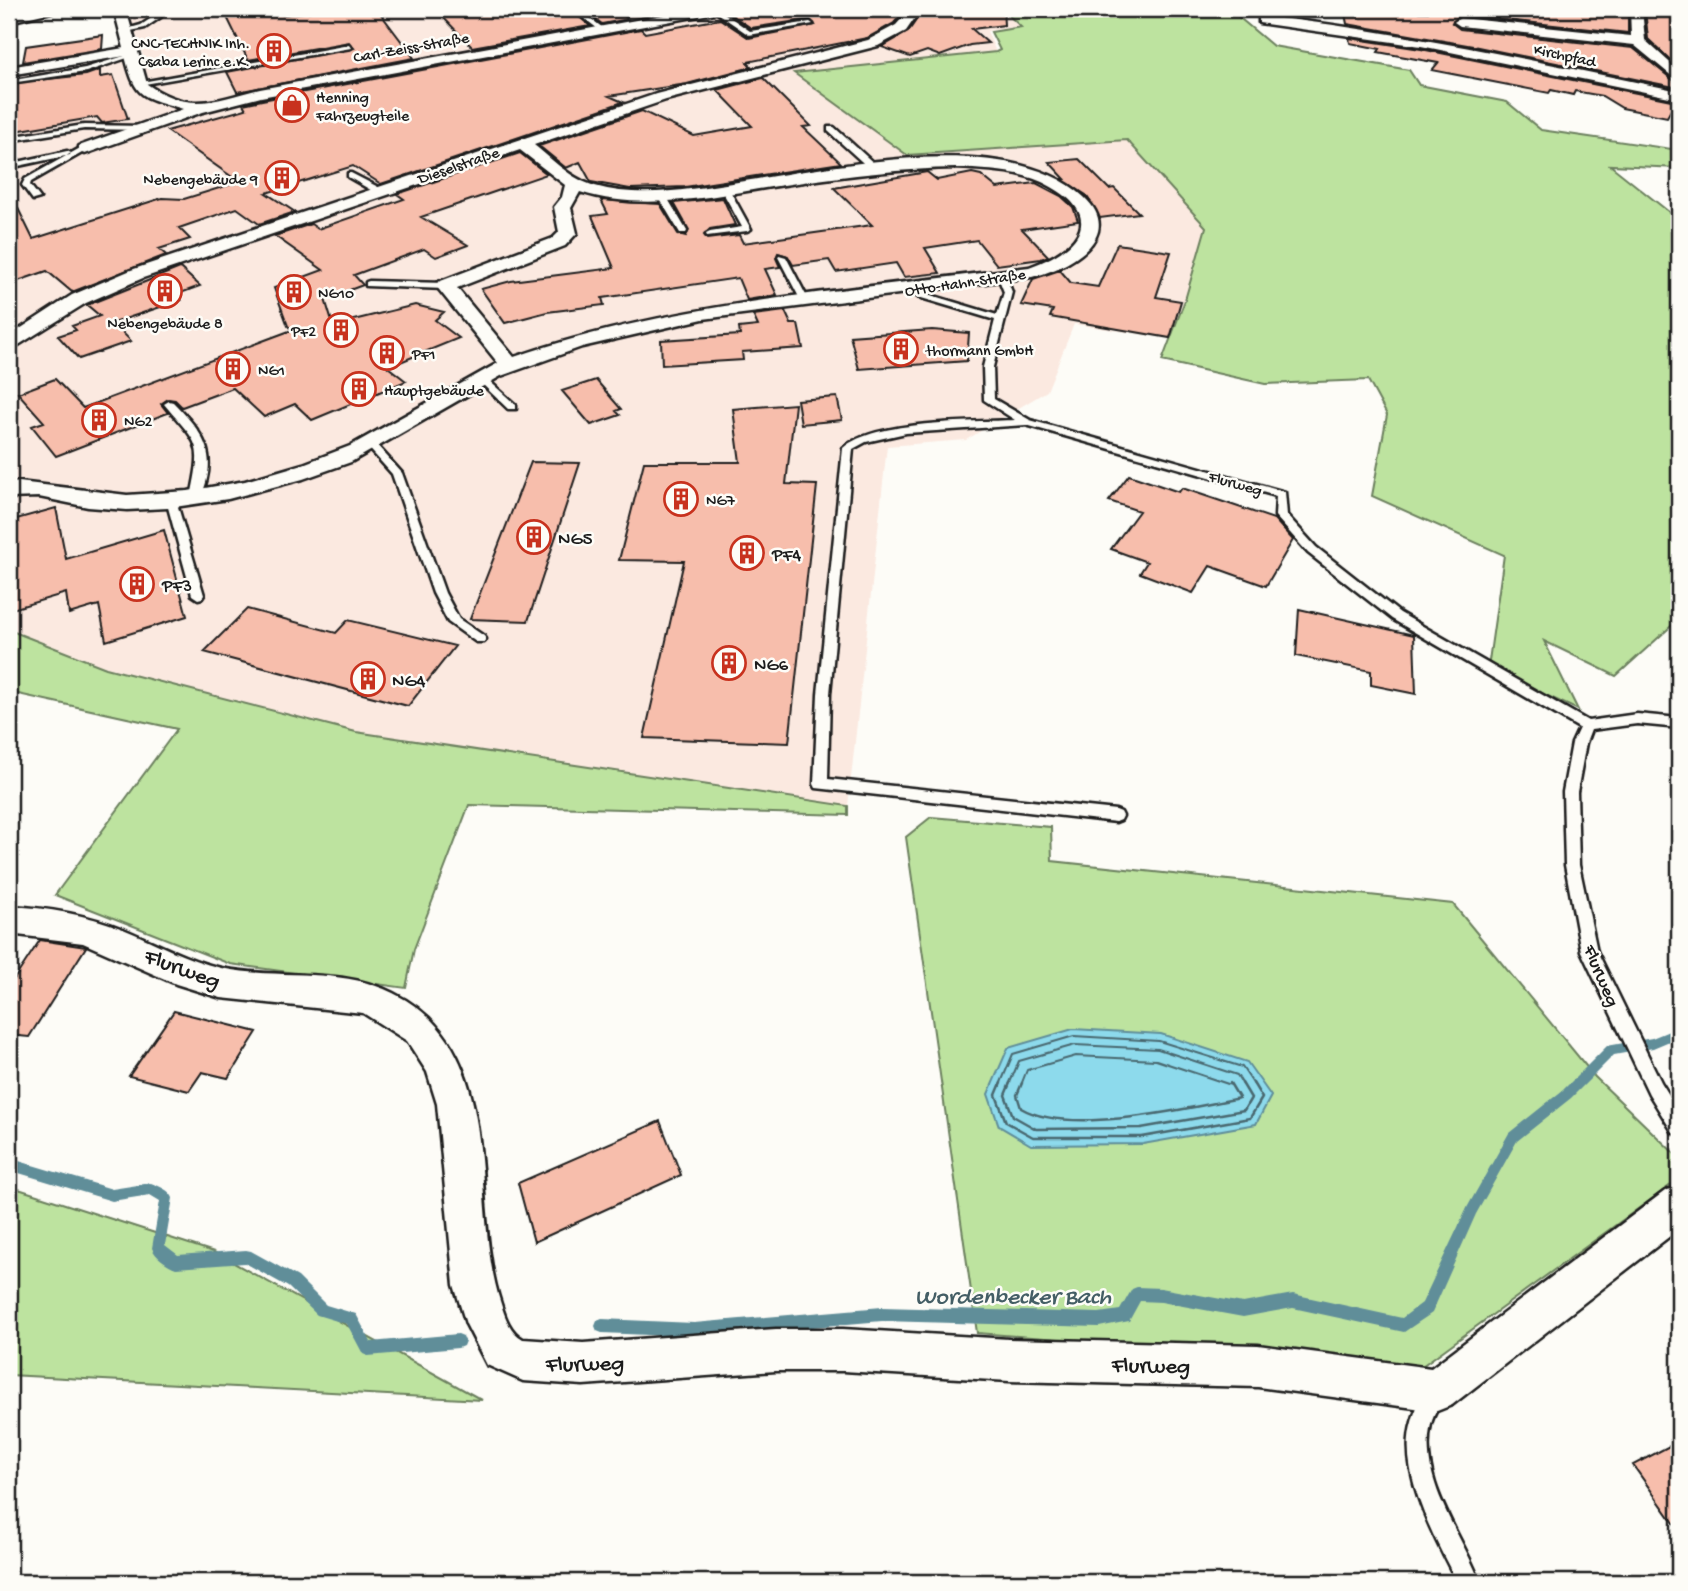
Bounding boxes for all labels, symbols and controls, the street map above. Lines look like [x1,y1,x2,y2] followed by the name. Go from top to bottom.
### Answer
[352,30,472,69] street label: Carl-Zeiss-Straße
[255,32,293,70] building icon: CNC-TECHNIK Inh. Csaba Lerinc e.K.
[131,36,250,73] place label: CNC-TECHNIK Inh. Csaba Lerinc e.K.
[1531,42,1599,74] street label: Kirchpfad
[273,86,311,124] shop icon: Henning Fahrzeugteile
[315,90,410,127] place label: Henning Fahrzeugteile
[415,144,503,190] street label: Dieselstraße
[263,159,301,197] building icon: Nebengebäude 9
[143,172,258,191] place label: Nebengebäude 9
[904,266,1028,302] street label: Otto-Hahn-Straße
[146,272,184,310] building icon: Nebengebäude 8
[275,273,313,311] building icon: NG10
[318,286,354,305] place label: NG10
[322,311,360,349] building icon: PF2
[107,316,223,335] place label: Nebengebäude 8
[290,324,316,343] place label: PF2
[882,330,920,368] building icon: thormann GmbH
[368,334,406,372] building icon: PF1
[925,343,1034,362] place label: thormann GmbH
[411,347,435,366] place label: PF1
[214,350,252,388] building icon: NG1
[258,363,285,382] place label: NG1
[340,370,378,408] building icon: Hauptgebäude
[384,383,485,402] place label: Hauptgebäude
[80,401,118,439] building icon: NG2
[124,414,153,433] place label: NG2
[1205,468,1264,502] street label: Flurweg
[662,480,700,518] building icon: NG7
[706,493,736,512] place label: NG7
[515,518,553,556] building icon: NG5
[558,529,592,552] place label: NG5
[728,534,766,572] building icon: PF4
[771,545,801,568] place label: PF4
[118,565,156,603] building icon: PF3
[161,576,192,599] place label: PF3
[710,644,748,682] building icon: NG6
[754,655,788,678] place label: NG6
[349,660,387,698] building icon: NG4
[392,671,425,694] place label: NG4
[1576,941,1623,1011] street label: Flurweg
[139,944,223,996] street label: Flurweg
[915,1284,1112,1313] water label: Wordenbecker Bach
[545,1351,625,1380] street label: Flurweg
[1110,1353,1190,1382] street label: Flurweg

